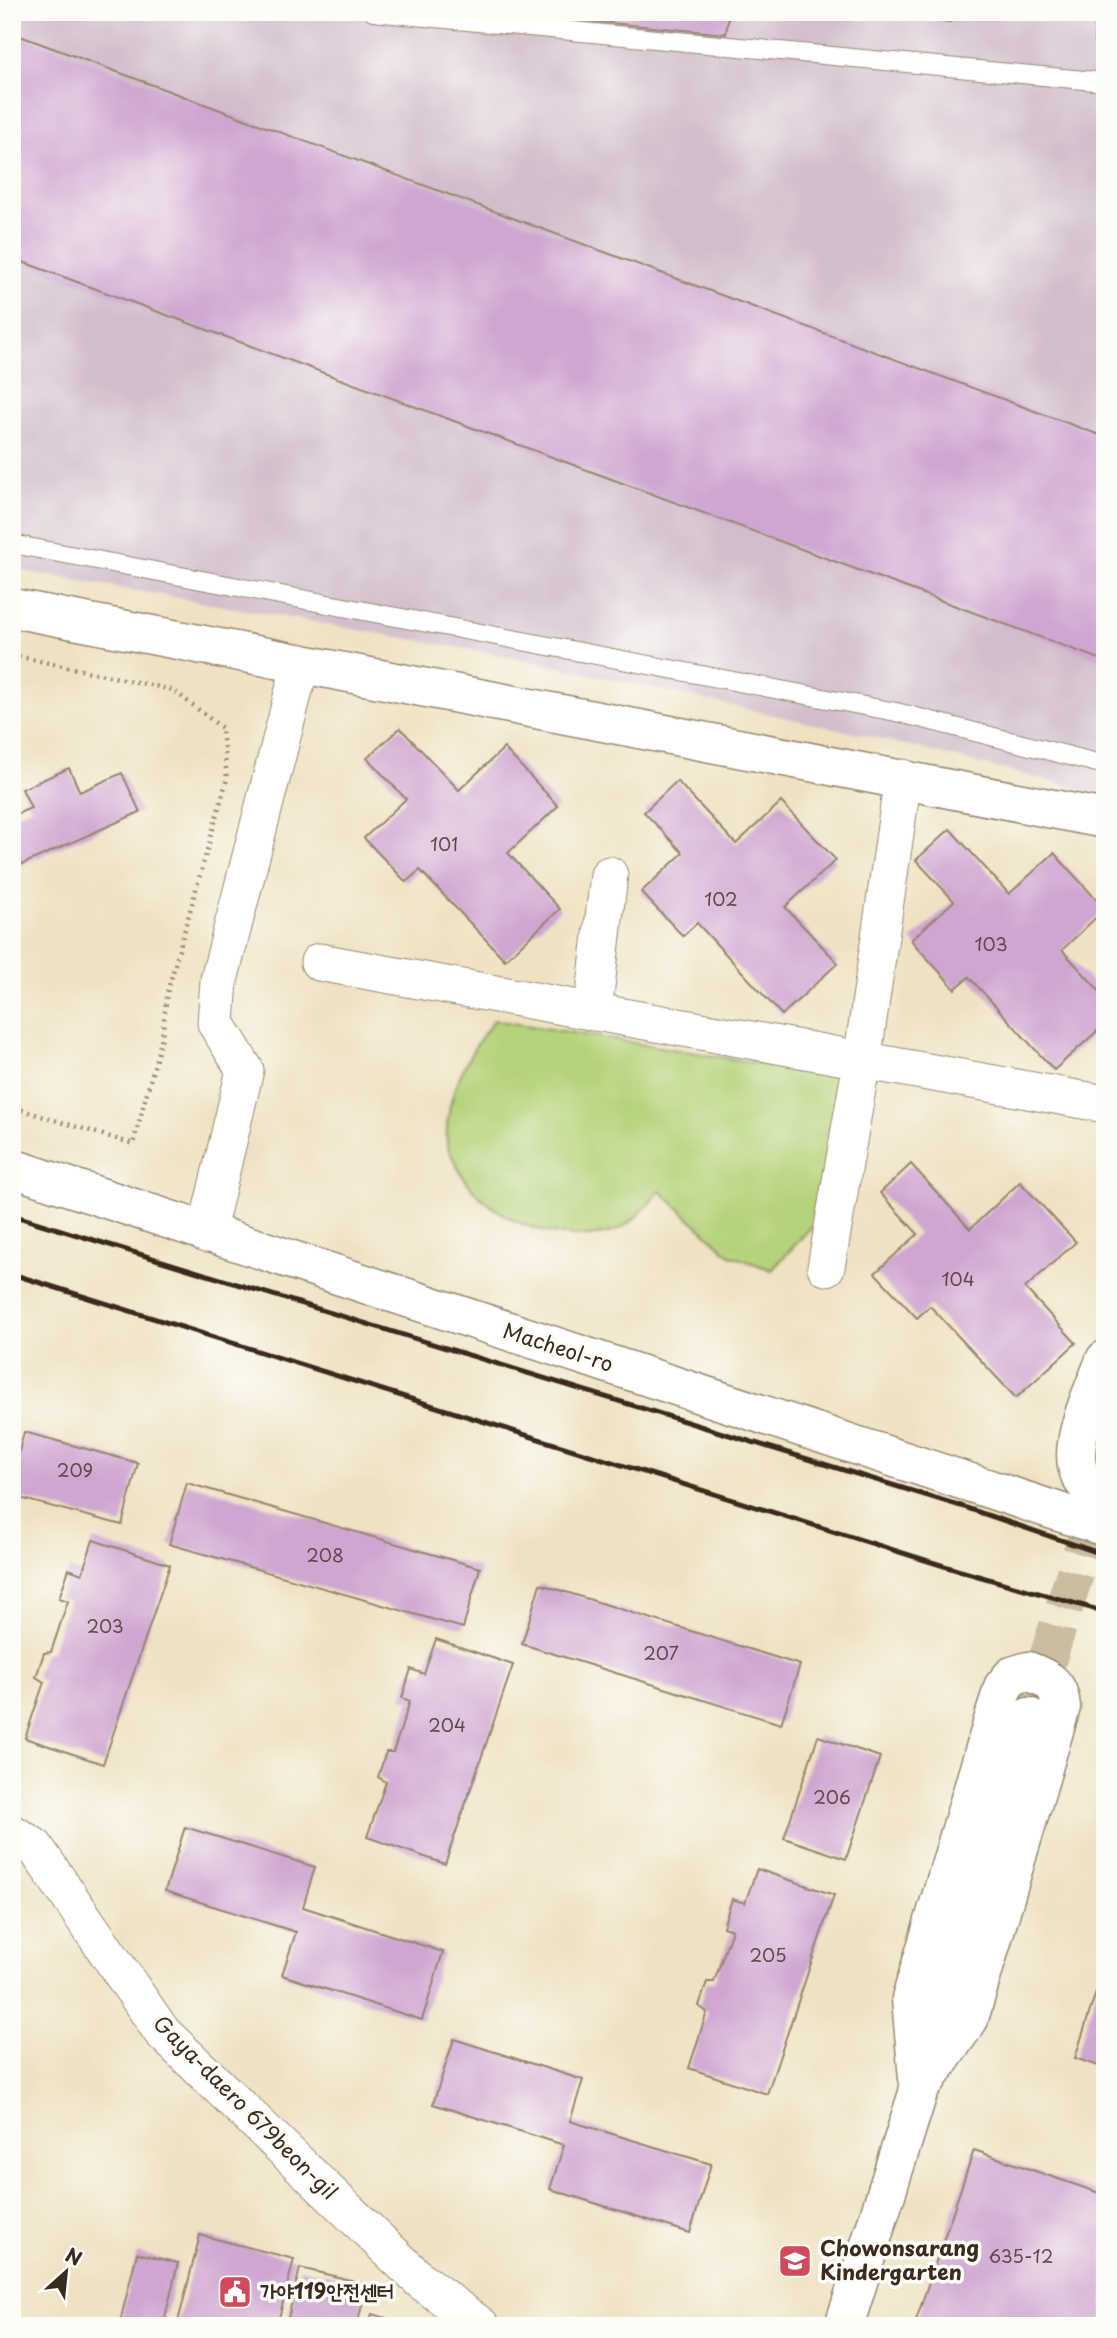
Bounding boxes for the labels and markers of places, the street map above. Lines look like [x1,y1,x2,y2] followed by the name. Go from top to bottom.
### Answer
[820,2231,979,2287] place label: Chowonsarang Kindergarten
[776,2242,814,2280] school or university icon: Chowonsarang Kindergarten
[216,2273,254,2311] public building icon: 가야119안전센터
[260,2274,394,2306] place label: 가야119안전센터

